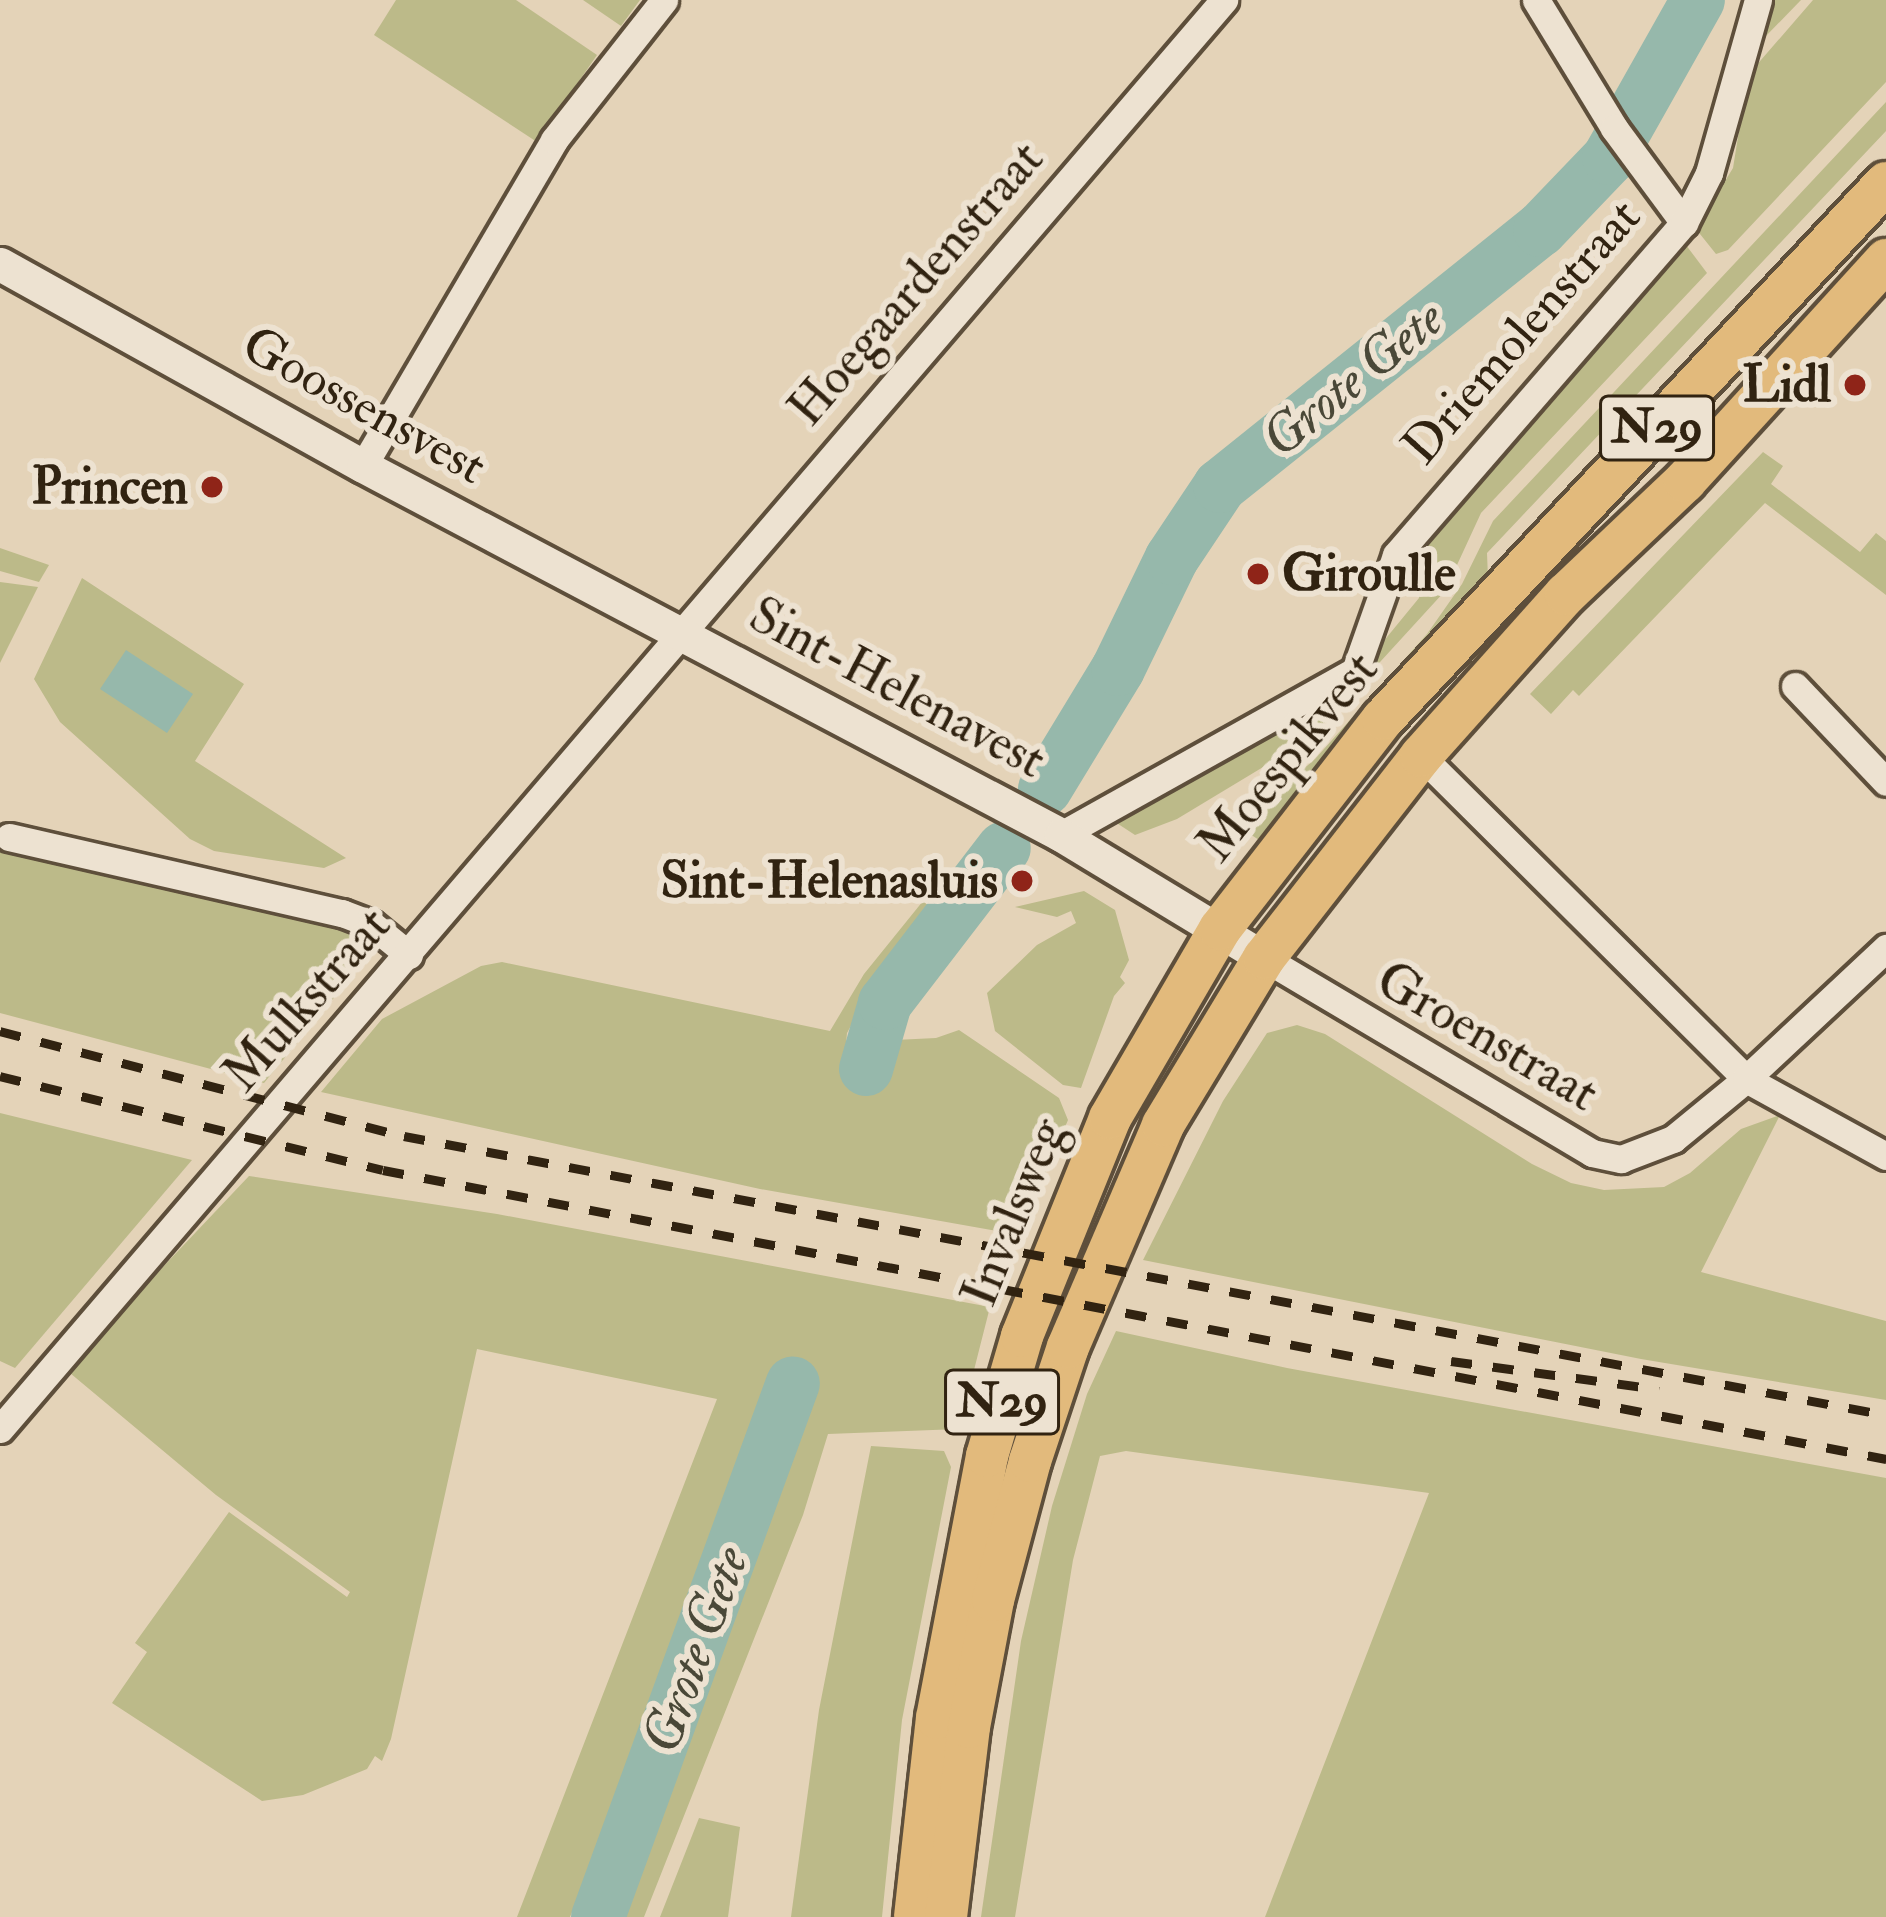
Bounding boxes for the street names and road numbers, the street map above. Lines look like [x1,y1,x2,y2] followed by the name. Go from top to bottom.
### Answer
[776,129,1056,439] street label: Hoegaardenstraat
[1390,187,1654,477] street label: Driemolenstraat
[232,314,496,498] street label: Goossensvest
[1597,386,1717,470] road number: N29
[739,584,1055,792] street label: Sint-Helenavest
[1185,640,1391,874] street label: Moespikvest
[211,896,403,1104] street label: Mulkstraat
[1365,949,1609,1125] street label: Groenstraat
[949,1110,1079,1316] street label: Invalsweg
[942,1360,1062,1444] road number: N29

